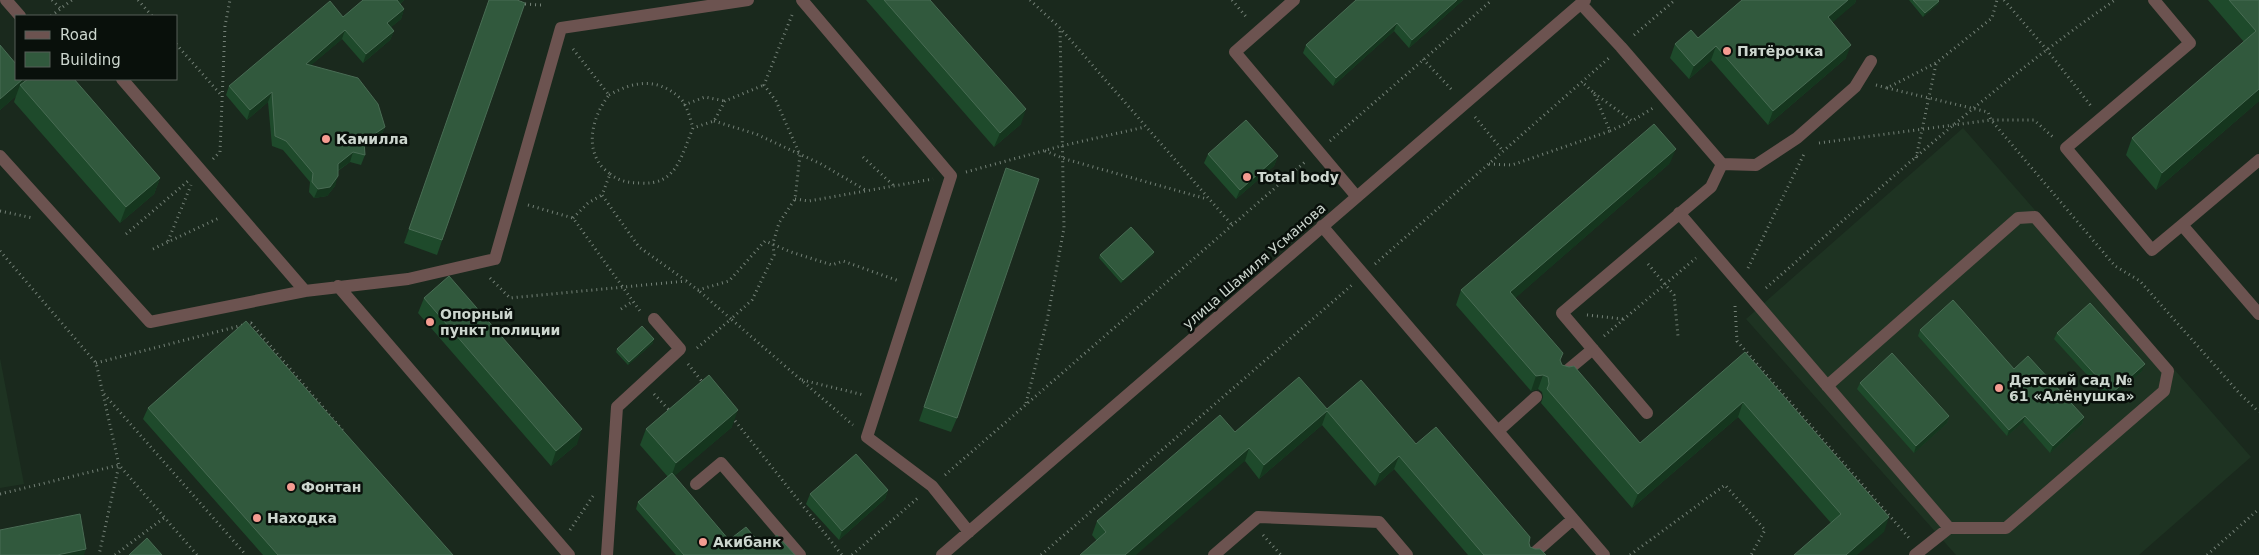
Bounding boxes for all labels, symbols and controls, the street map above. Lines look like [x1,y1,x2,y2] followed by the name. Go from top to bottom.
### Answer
[15,15,178,80] legend
[60,26,98,44] text: Road
[1737,43,1824,59] place label: Пятёрочка
[1721,45,1733,57] marker: Пятёрочка
[60,51,121,69] text: Building
[336,131,408,147] place label: Камилла
[320,133,332,145] marker: Камилла
[1257,169,1339,185] place label: Total body
[1241,171,1253,183] marker: Total body
[1179,200,1329,332] street label: улица Шамиля Усманова
[440,306,560,338] place label: Опорный пункт полиции
[424,316,436,328] marker: Опорный пункт полиции
[2009,372,2135,404] place label: Детский сад № 61 «Алёнушка»
[1993,382,2005,394] marker: Детский сад № 61 «Алёнушка»
[301,479,361,495] place label: Фонтан
[285,481,297,493] marker: Фонтан
[267,510,337,526] place label: Находка
[251,512,263,524] marker: Находка
[713,534,782,550] place label: Акибанк
[697,536,709,548] marker: Акибанк

